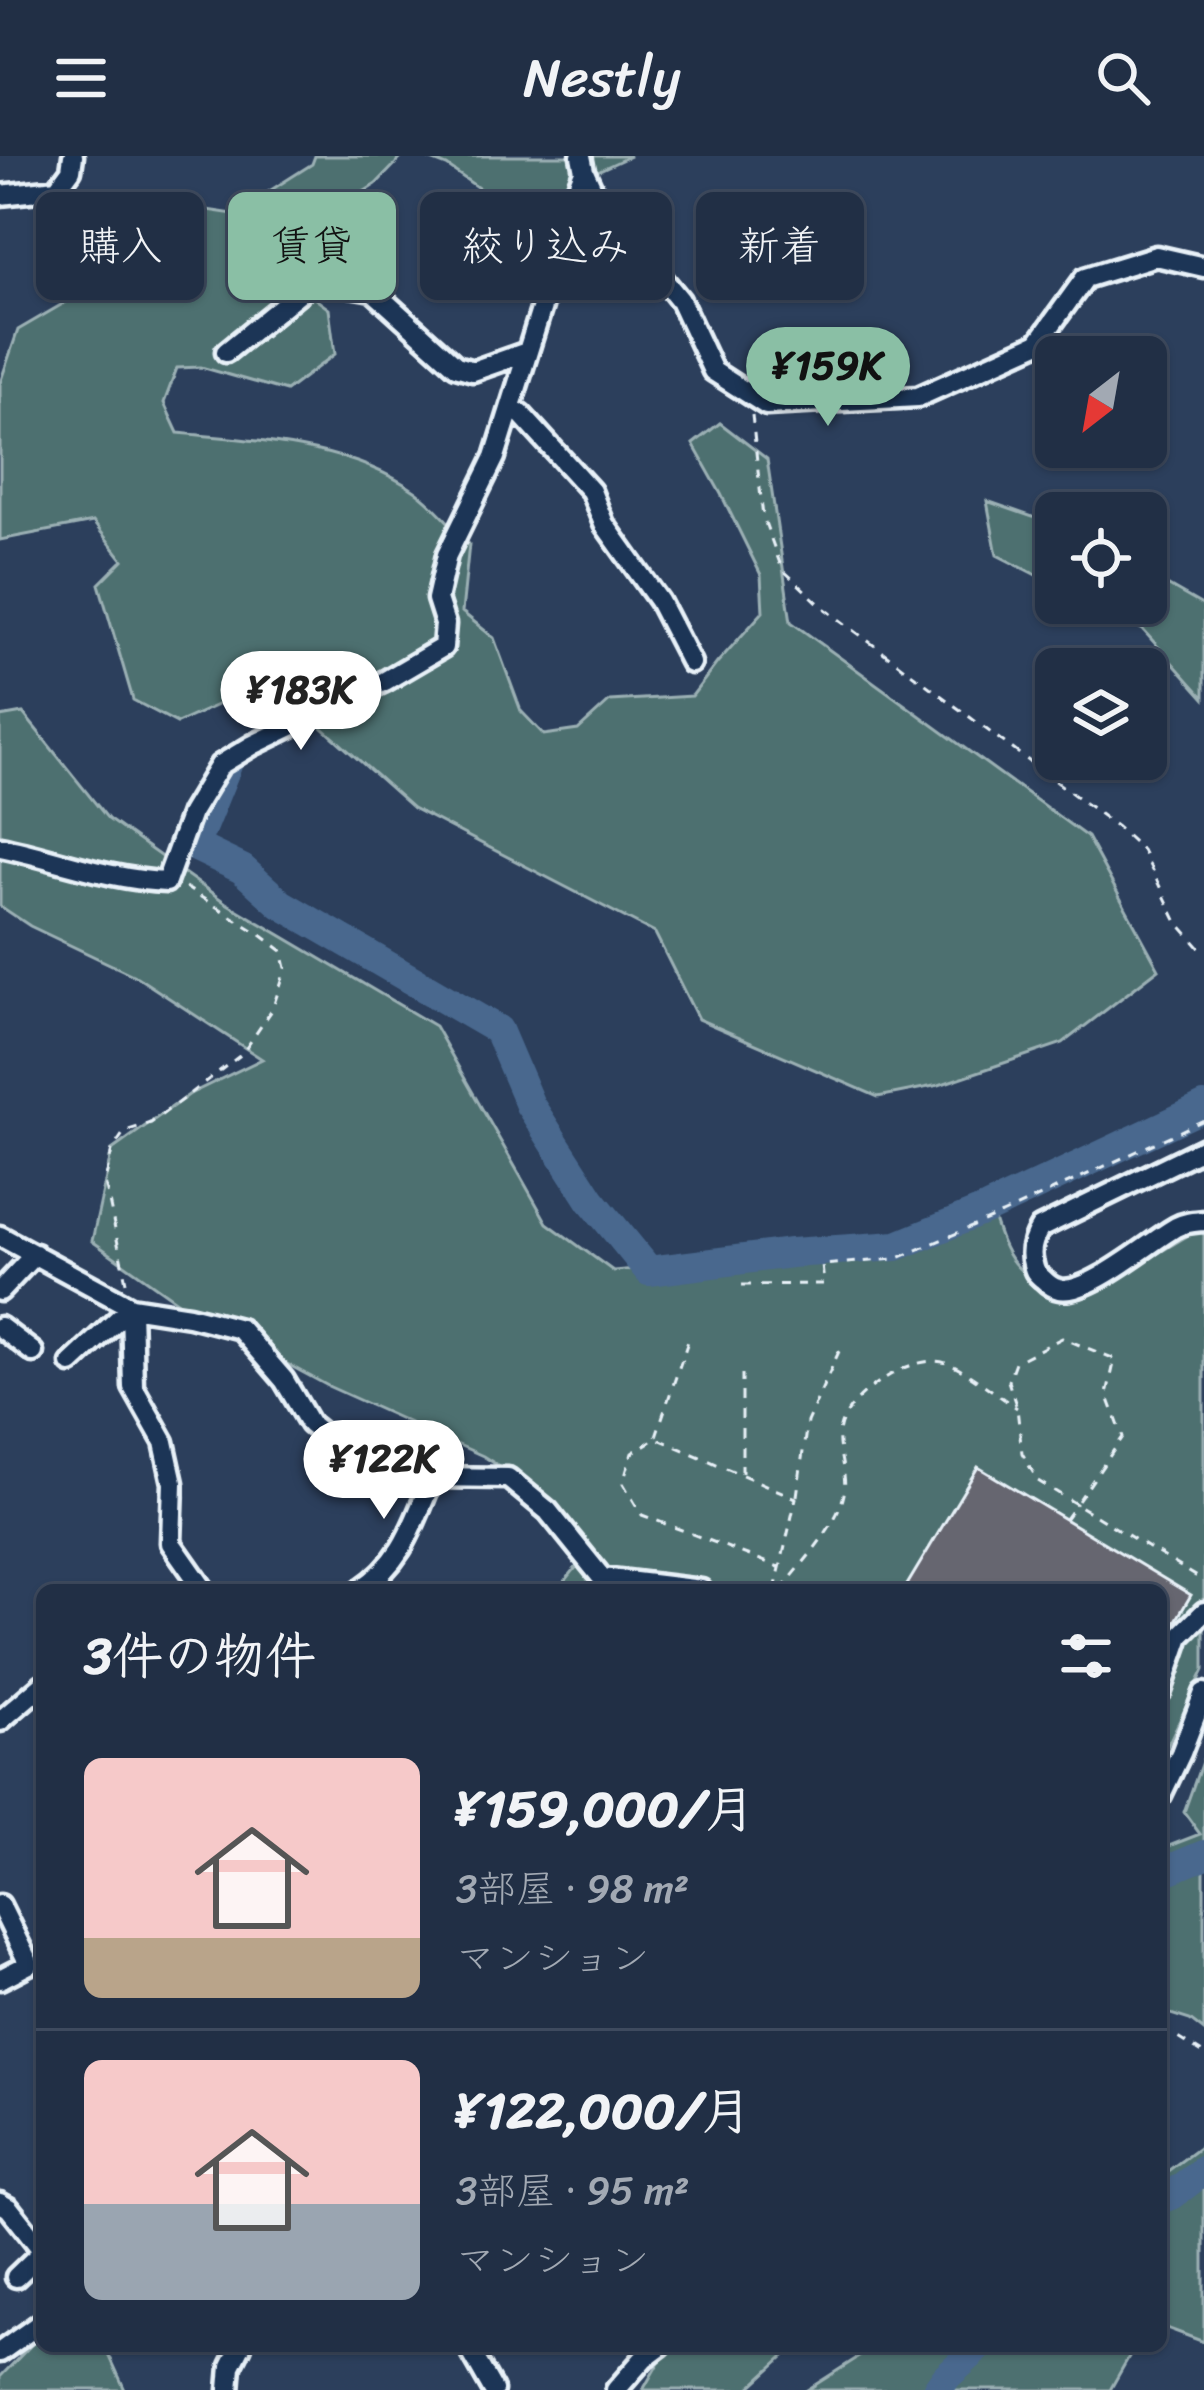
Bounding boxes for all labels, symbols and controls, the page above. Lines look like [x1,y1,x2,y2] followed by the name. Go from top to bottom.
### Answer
[523,30,681,126] text: Nestly
[48,45,114,111] icon: menu
[1090,45,1156,111] icon: search
[36,192,204,300] chip: 購入
[228,192,396,300] chip: 賃貸
[420,192,672,300] chip: 絞り込み
[696,192,864,300] chip: 新着
[744,327,912,429] pin: ¥159K
[773,331,883,400] text: ¥159K
[1035,336,1167,468] north arrow
[1035,336,1167,780] map controls
[1035,492,1167,624] button: locate
[1035,648,1167,780] button: layers
[217,651,385,753] pin: ¥183K
[247,655,355,724] text: ¥183K
[300,1420,468,1522] pin: ¥122K
[330,1424,438,1493] text: ¥122K
[84,1611,316,1701] text: 3件の物件
[1053,1623,1119,1689] icon: filters
[456,1764,755,1854] text: ¥159,000/月
[180,1806,324,1950] icon: home
[456,1854,689,1923] text: 3部屋 · 98 m²
[456,1923,649,1992] text: マンション
[456,2066,752,2156] text: ¥122,000/月
[180,2108,324,2252] icon: home
[456,2156,689,2225] text: 3部屋 · 95 m²
[456,2225,649,2294] text: マンション

